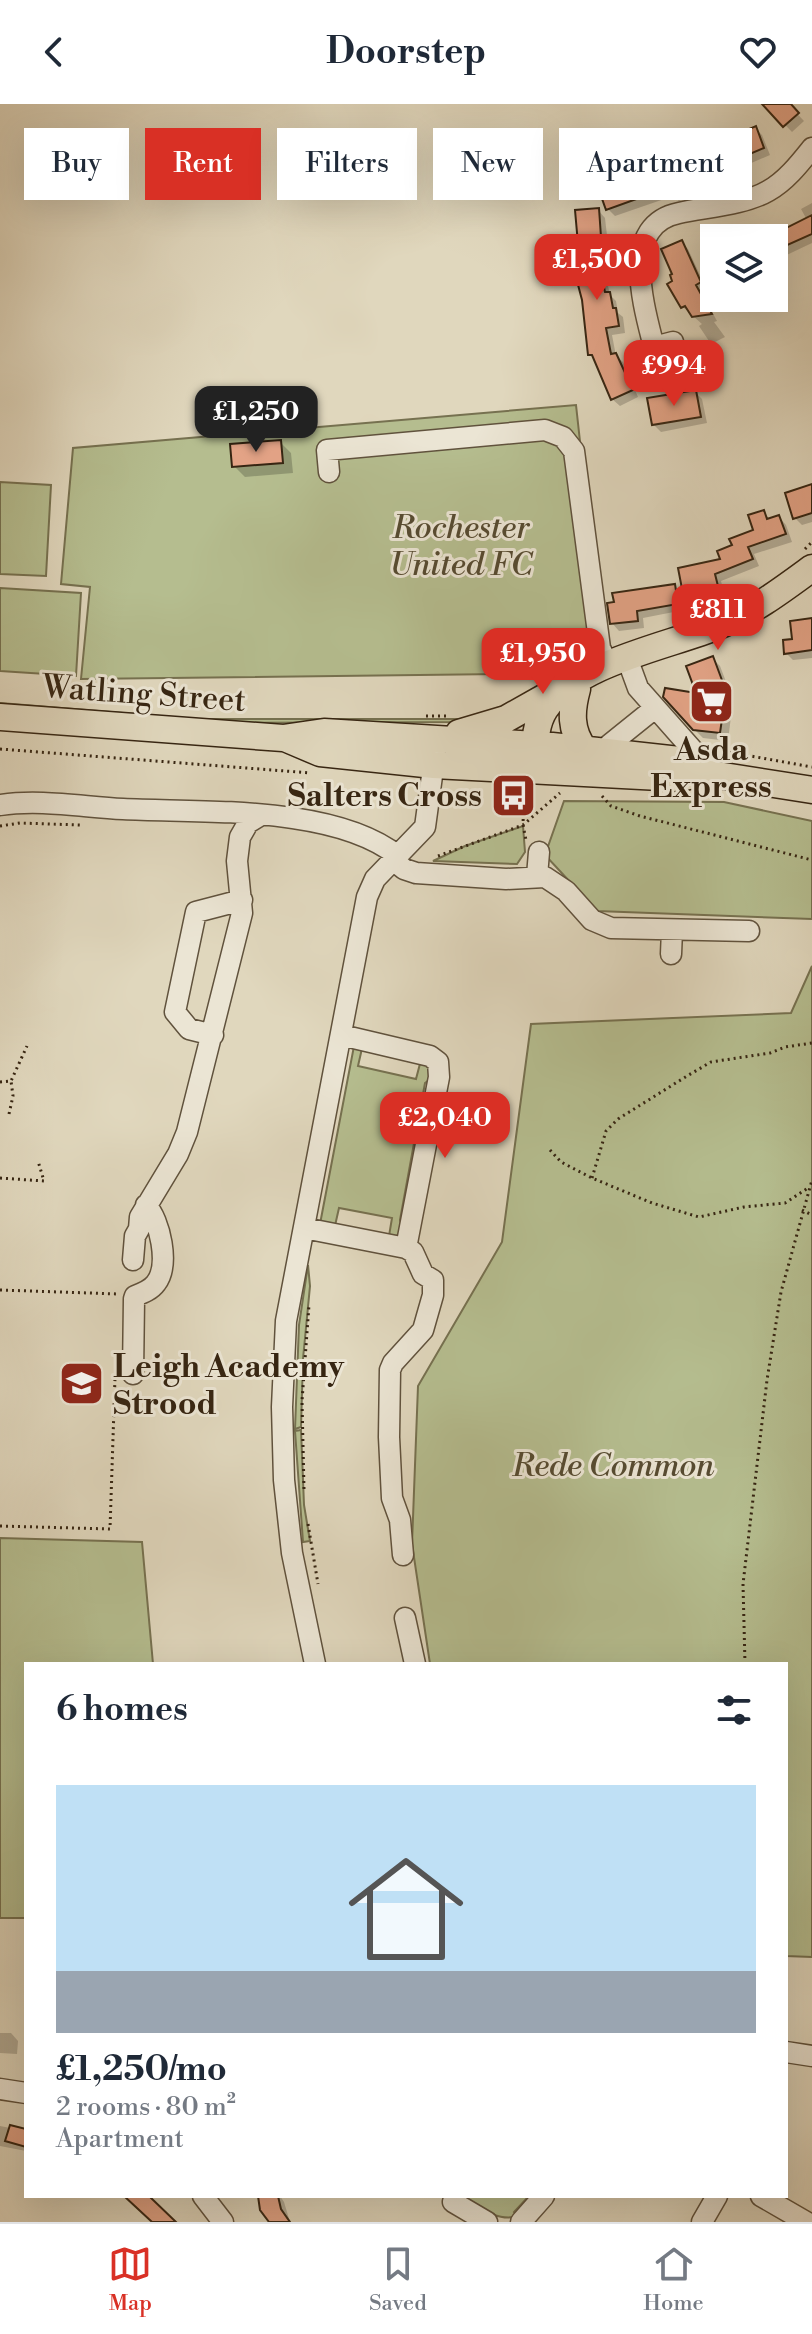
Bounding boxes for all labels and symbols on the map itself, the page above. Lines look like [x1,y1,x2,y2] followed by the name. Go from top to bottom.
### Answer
[532,234,662,302] pin: £1,500
[627,340,721,408] pin: £994
[191,386,321,454] pin: £1,250
[389,508,535,585] park label: Rochester United FC
[671,584,765,652] pin: £811
[478,628,608,696] pin: £1,950
[40,667,247,721] street label: Watling Street
[687,678,735,726] supermarket icon: Asda Express
[650,730,772,807] place label: Asda Express
[489,771,537,819] bus stop icon: Salters Cross
[287,776,482,816] place label: Salters Cross
[380,1092,510,1160] pin: £2,040
[113,1347,345,1424] place label: Leigh Academy Strood
[58,1360,106,1408] school or university icon: Leigh Academy Strood
[511,1446,715,1486] park label: Rede Common

